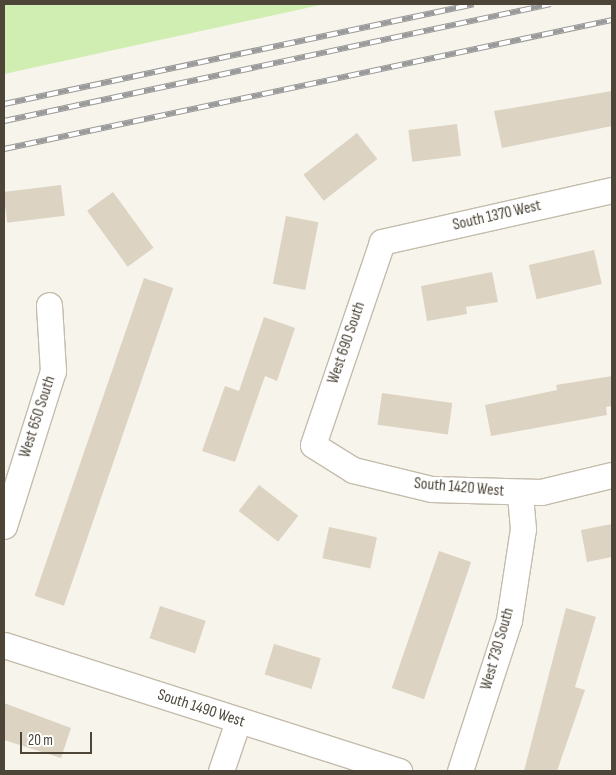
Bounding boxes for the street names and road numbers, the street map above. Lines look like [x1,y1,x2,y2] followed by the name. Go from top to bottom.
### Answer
[451,197,543,235] street label: South 1370 West
[324,300,370,386] street label: West 690 South
[16,374,60,460] street label: West 650 South
[413,475,505,501] street label: South 1420 West
[477,606,519,692] street label: West 730 South
[155,686,247,732] street label: South 1490 West

